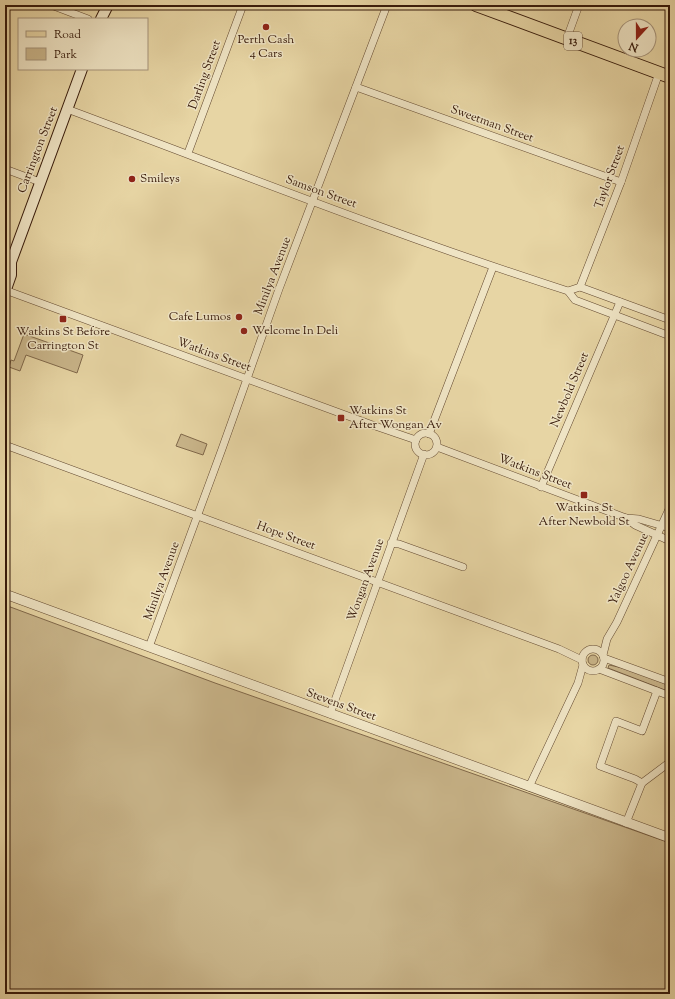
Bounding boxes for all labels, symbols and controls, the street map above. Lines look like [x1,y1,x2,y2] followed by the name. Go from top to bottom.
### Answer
[18,18,148,70] legend
[617,18,657,58] north arrow
[261,22,271,32] marker: Perth Cash 4 Cars
[54,26,81,44] text: Road
[238,31,294,63] place label: Perth Cash 4 Cars
[564,32,582,50] road number: 13
[627,37,642,56] text: N
[184,38,226,112] street label: Darling Street
[54,46,77,64] text: Park
[448,101,536,147] street label: Sweetman Street
[13,104,63,196] street label: Carrington Street
[590,143,630,211] street label: Taylor Street
[140,170,180,188] place label: Smileys
[283,171,359,213] street label: Samson Street
[127,174,137,184] marker: Smileys
[250,234,296,318] street label: Minilya Avenue
[169,308,231,326] place label: Cafe Lumos
[234,312,244,322] marker: Cafe Lumos
[58,314,68,324] marker: Watkins St Before Carrington St
[252,322,339,340] place label: Welcome In Deli
[16,323,110,355] place label: Watkins St Before Carrington St
[239,326,249,336] marker: Welcome In Deli
[175,333,253,377] street label: Watkins Street
[546,350,594,430] street label: Newbold Street
[349,402,442,434] place label: Watkins St After Wongan Av
[336,413,346,423] marker: Watkins St After Wongan Av
[496,450,574,494] street label: Watkins Street
[579,490,589,500] marker: Watkins St After Newbold St
[538,499,630,531] place label: Watkins St After Newbold St
[254,517,318,555] street label: Hope Street
[604,529,654,608] street label: Yalgoo Avenue
[343,536,389,624] street label: Wongan Avenue
[139,539,185,623] street label: Minilya Avenue
[303,684,379,726] street label: Stevens Street

